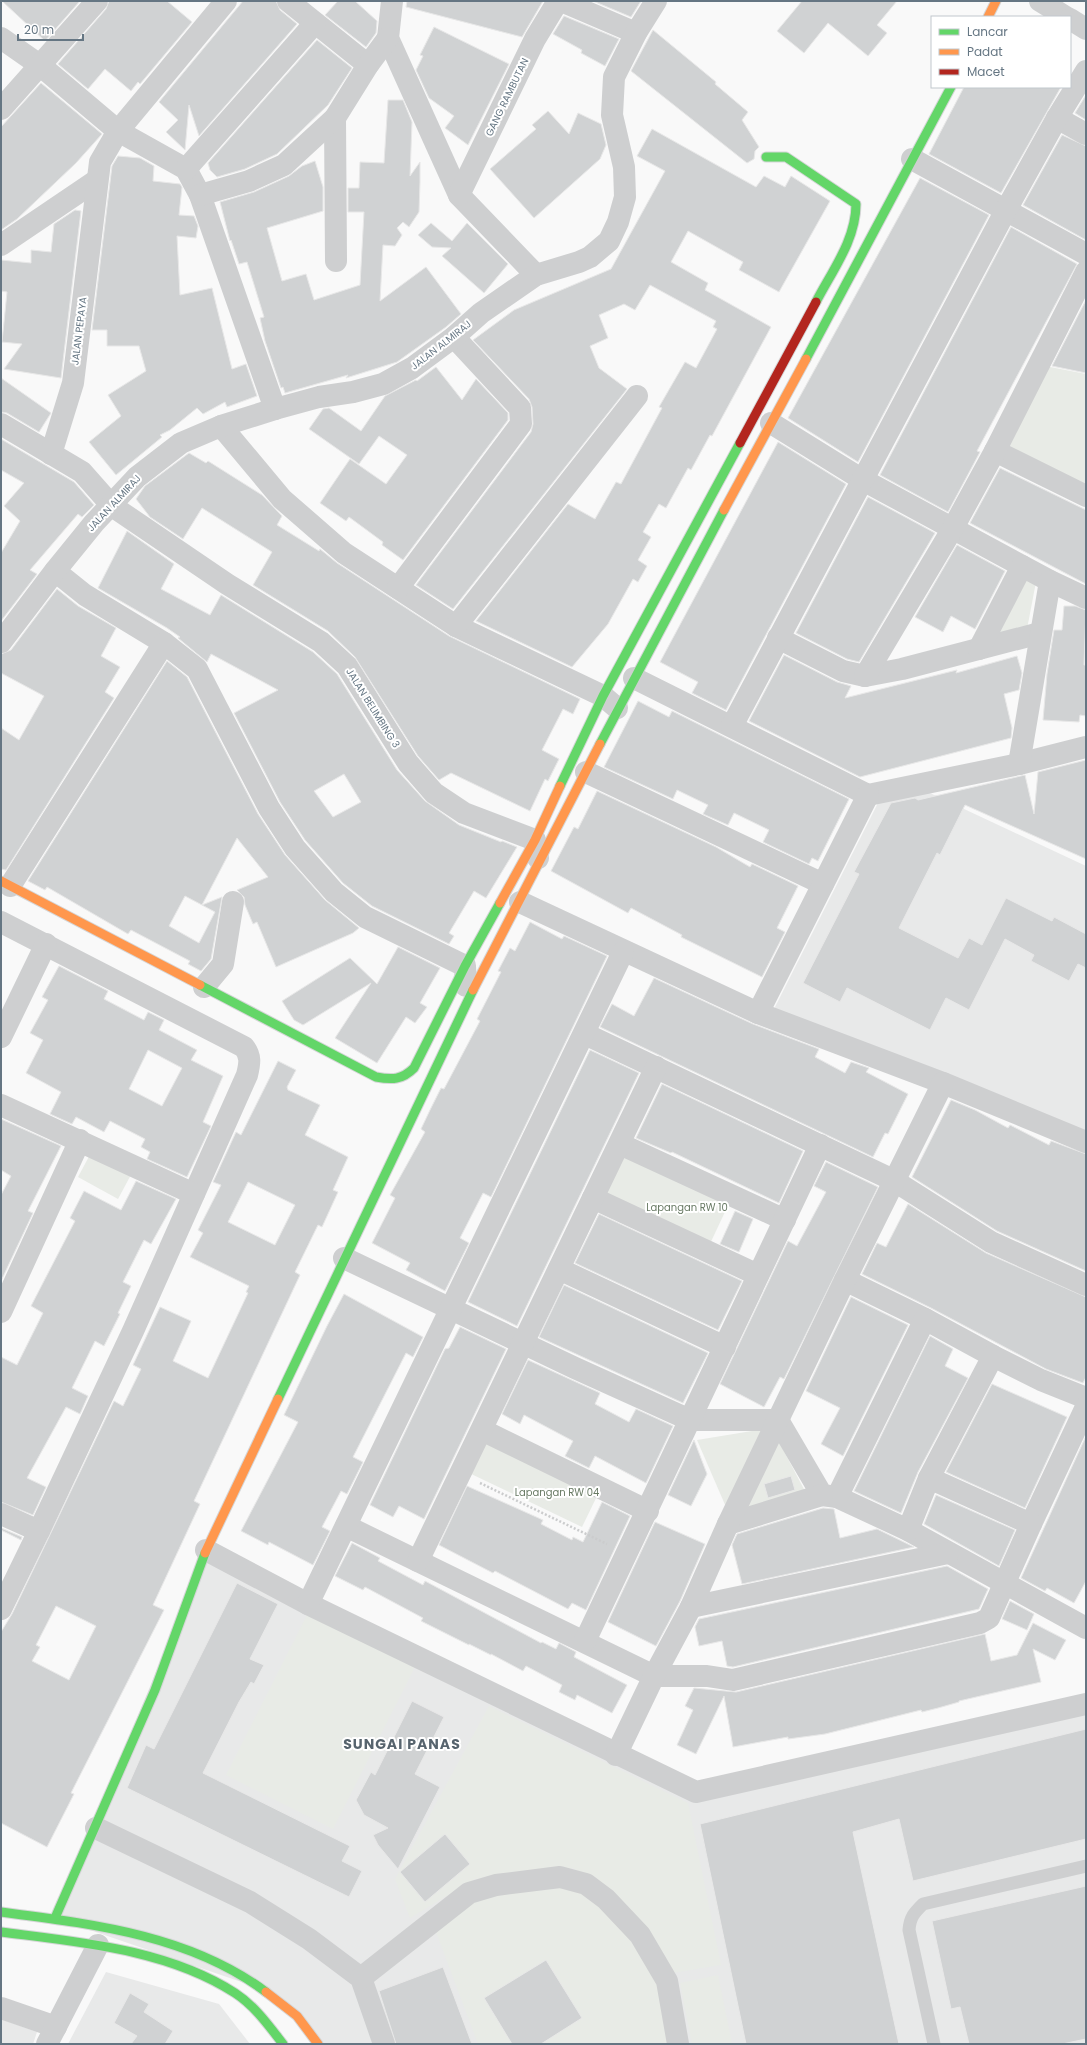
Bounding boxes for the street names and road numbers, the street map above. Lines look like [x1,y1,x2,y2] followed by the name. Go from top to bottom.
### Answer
[482,55,532,139] street label: GANG RAMBUTAN
[67,296,91,366] street label: JALAN PEPAYA
[408,317,474,373] street label: JALAN ALMIRAJ
[84,471,144,535] street label: JALAN ALMIRAJ
[342,665,404,751] street label: JALAN BELIMBING 3

